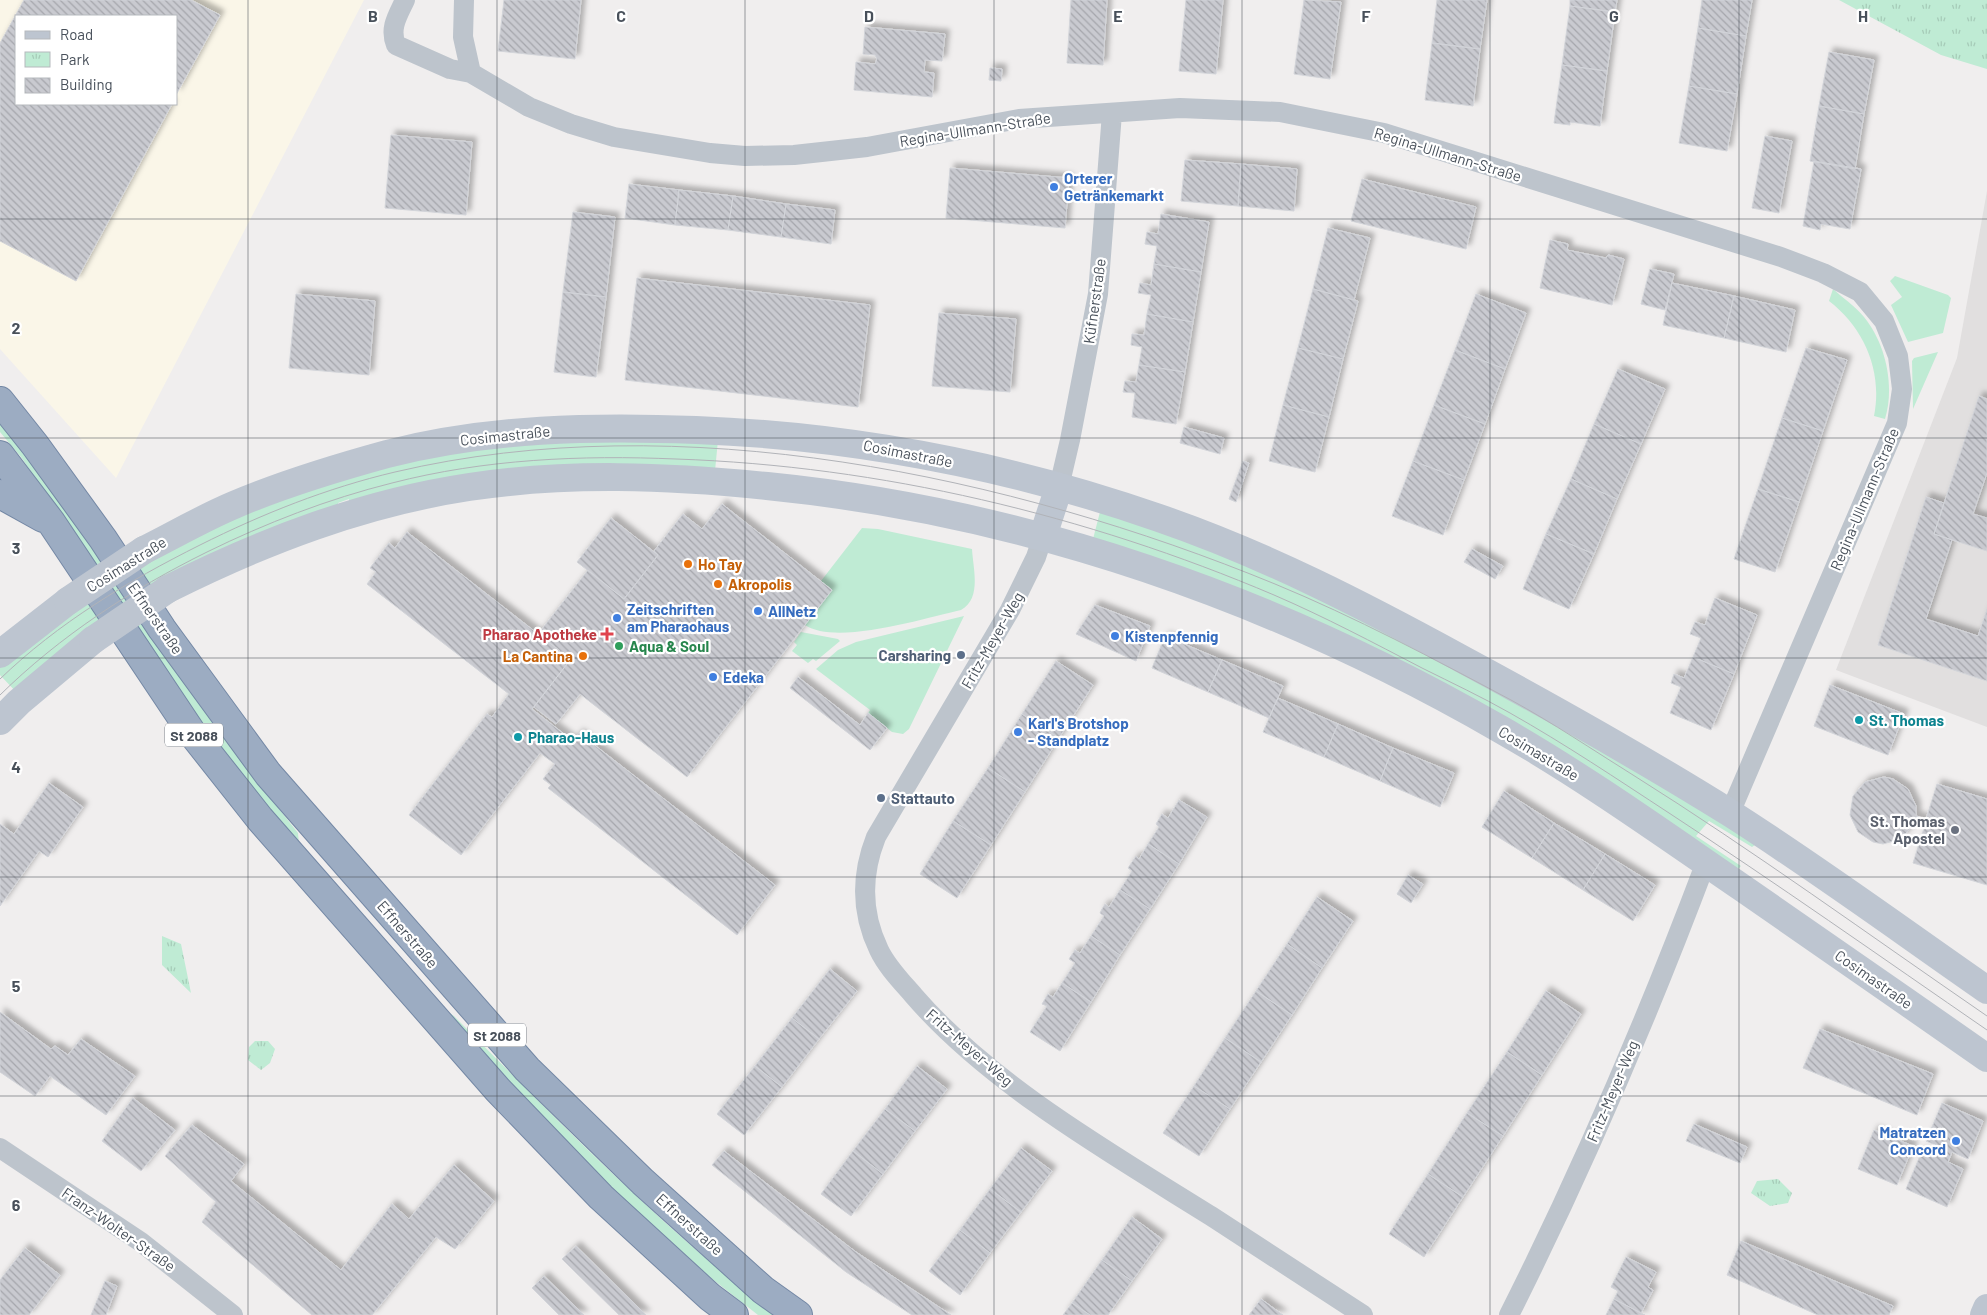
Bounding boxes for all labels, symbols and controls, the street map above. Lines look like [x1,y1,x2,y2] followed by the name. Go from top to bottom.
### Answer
[368,6,378,25] text: B
[616,6,626,25] text: C
[864,6,874,25] text: D
[1113,6,1123,25] text: E
[1362,6,1371,25] text: F
[1609,6,1619,25] text: G
[1858,6,1868,25] text: H
[15,15,178,105] legend
[60,25,93,43] text: Road
[60,50,90,68] text: Park
[60,75,113,93] text: Building
[898,108,1052,150] street label: Regina-Ullmann-Straße
[1372,123,1524,185] street label: Regina-Ullmann-Straße
[1064,169,1164,204] place label: Orterer Getränkemarkt
[1048,181,1060,193] marker: Orterer Getränkemarkt
[1079,257,1109,345] street label: Küfnerstraße
[12,318,21,337] text: 2
[459,421,551,449] street label: Cosimastraße
[1826,425,1902,573] street label: Regina-Ullmann-Straße
[862,436,954,470] street label: Cosimastraße
[83,532,169,596] street label: Cosimastraße
[12,538,20,557] text: 3
[698,555,743,573] place label: Ho Tay
[682,558,694,570] marker: Ho Tay
[728,575,792,593] place label: Akropolis
[712,578,724,590] marker: Akropolis
[125,579,187,657] street label: Effnerstraße
[957,588,1027,692] street label: Fritz-Meyer-Weg
[627,600,730,635] place label: Zeitschriften am Pharaohaus
[768,602,816,620] place label: AllNetz
[752,605,764,617] marker: AllNetz
[611,612,623,624] marker: Zeitschriften am Pharaohaus
[483,625,597,643] place label: Pharao Apotheke
[1125,627,1218,645] place label: Kistenpfennig
[601,628,613,640] marker: Pharao Apotheke
[1109,630,1121,642] marker: Kistenpfennig
[629,637,709,655] place label: Aqua & Soul
[613,640,625,652] marker: Aqua & Soul
[879,646,951,664] place label: Carsharing
[503,647,573,665] place label: La Cantina
[955,649,967,661] marker: Carsharing
[577,650,589,662] marker: La Cantina
[723,668,764,686] place label: Edeka
[707,671,719,683] marker: Edeka
[1869,711,1944,729] place label: St. Thomas
[1028,714,1129,749] place label: Karl's Brotshop - Standplatz
[1853,714,1865,726] marker: St. Thomas
[1496,722,1582,784] street label: Cosimastraße
[165,724,223,746] road number: St 2088
[1012,726,1024,738] marker: Karl's Brotshop - Standplatz
[528,728,615,746] place label: Pharao-Haus
[512,731,524,743] marker: Pharao-Haus
[11,757,21,776] text: 4
[891,789,955,807] place label: Stattauto
[875,792,887,804] marker: Stattauto
[1870,812,1945,847] place label: St. Thomas Apostel
[1949,824,1961,836] marker: St. Thomas Apostel
[374,897,442,971] street label: Effnerstraße
[1832,946,1916,1012] street label: Cosimastraße
[12,976,21,995] text: 5
[923,1005,1017,1089] street label: Fritz-Meyer-Weg
[468,1024,526,1046] road number: St 2088
[1582,1037,1642,1145] street label: Fritz-Meyer-Weg
[1879,1123,1946,1158] place label: Matratzen Concord
[1950,1135,1962,1147] marker: Matratzen Concord
[59,1183,179,1275] street label: Franz-Wolter-Straße
[653,1189,727,1259] street label: Effnerstraße
[12,1195,21,1214] text: 6

